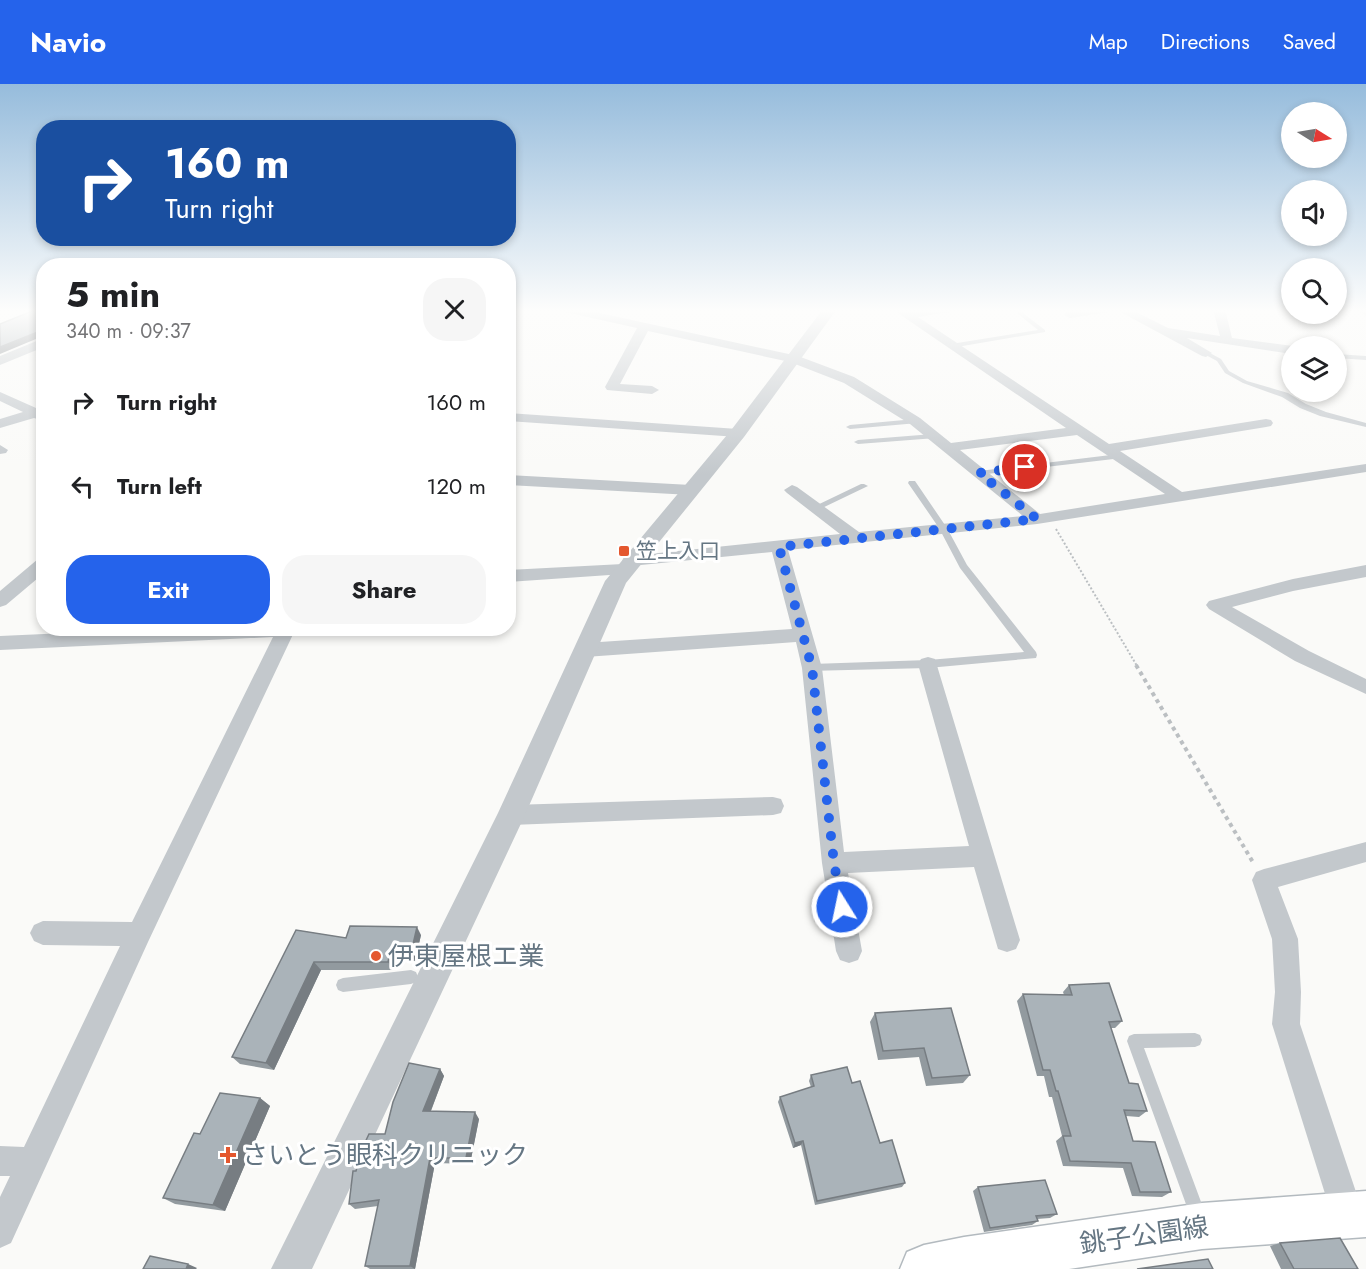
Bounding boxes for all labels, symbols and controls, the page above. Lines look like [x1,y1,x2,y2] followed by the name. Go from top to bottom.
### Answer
[30,22,106,63] text: Navio
[1089,27,1128,57] text: Map
[1161,27,1250,57] text: Directions
[1283,27,1336,57] text: Saved
[1281,102,1347,168] north arrow
[1281,102,1347,402] map controls
[165,133,289,194] text: 160 m
[66,144,144,222] icon: right
[1281,180,1347,246] button: sound
[165,189,273,228] text: Turn right
[1281,258,1347,324] button: search
[66,268,160,320] text: 5 min
[423,278,486,341] button: close
[66,317,191,346] text: 340 m · 09:37
[1281,336,1347,402] button: layers
[66,386,99,419] icon: right
[117,386,217,418] text: Turn right
[426,386,486,418] text: 160 m
[999,441,1050,492] pin
[1008,450,1041,483] icon: arrive
[66,470,99,503] icon: left
[117,470,202,502] text: Turn left
[427,470,486,502] text: 120 m
[636,536,720,566] place label: 笠上入口
[617,544,631,558] marker: 笠上入口
[66,555,270,624] button: Exit
[282,555,486,624] button: Share
[810,875,874,939] position arrow
[388,937,544,975] place label: 伊東屋根エ業
[369,949,383,963] marker: 伊東屋根エ業
[242,1136,528,1174] place label: さいとう眼科クリニック
[219,1146,237,1164] marker: さいとう眼科クリニック
[1077,1207,1211,1263] street label: 銚子公園線

